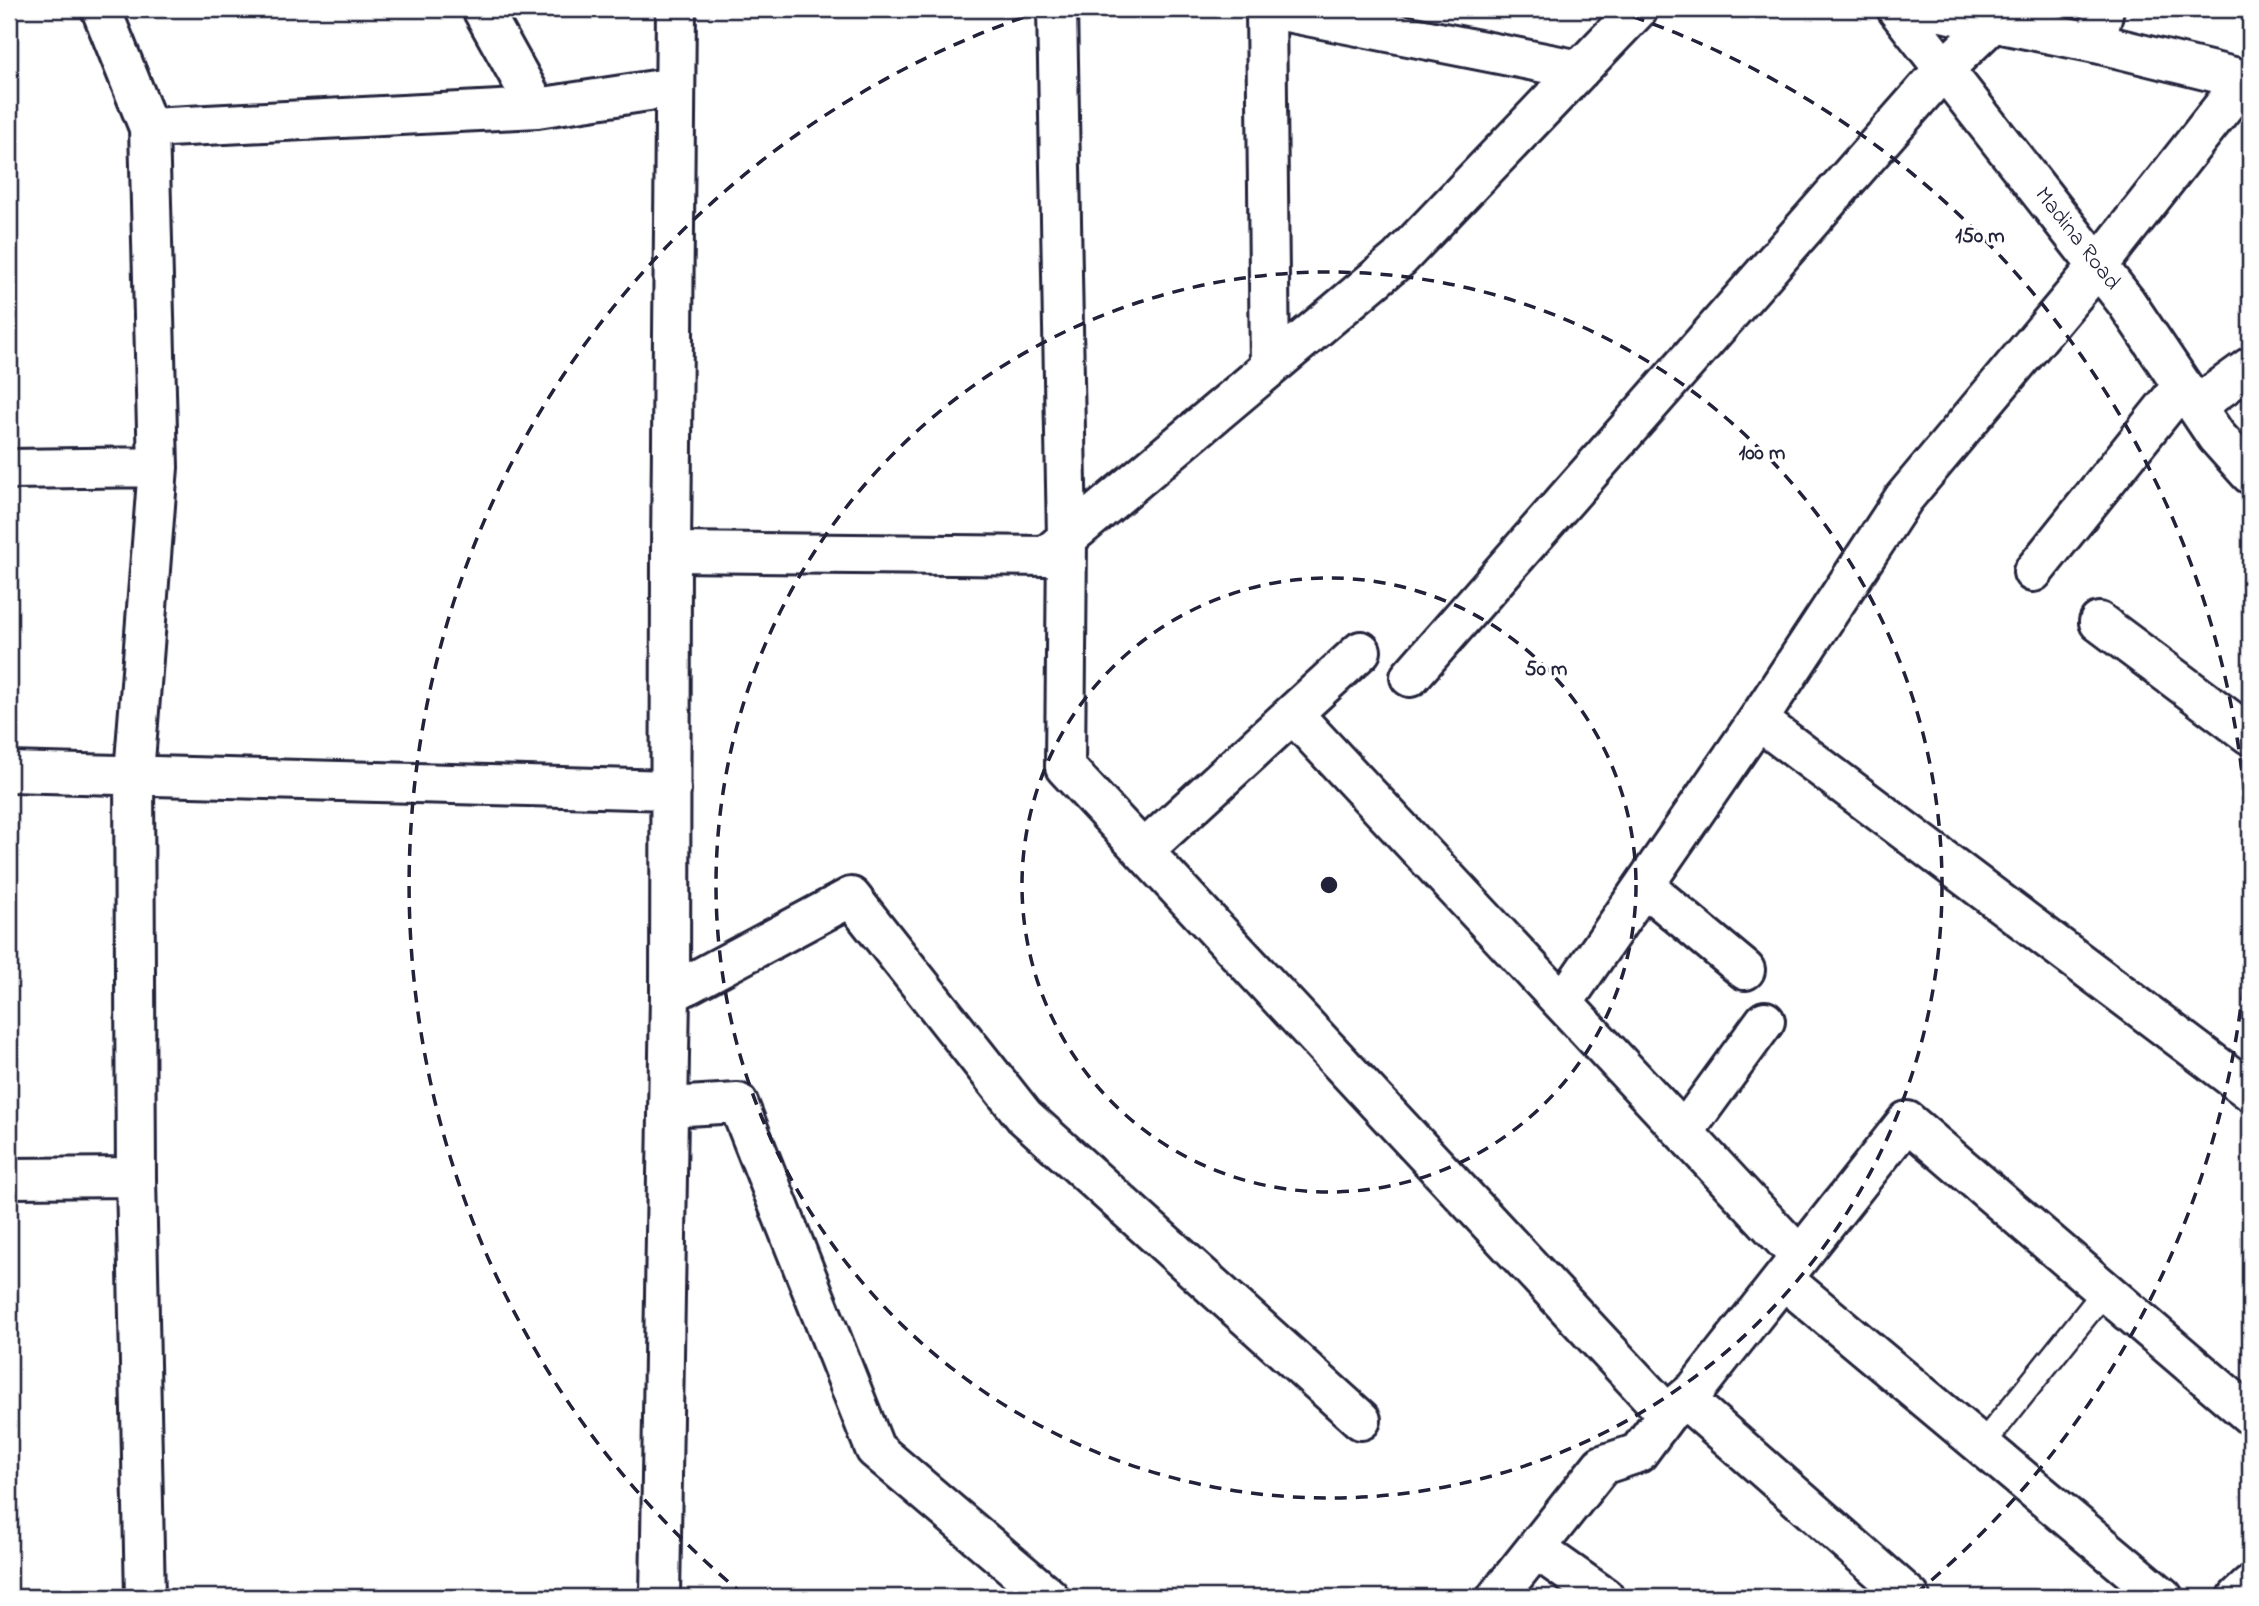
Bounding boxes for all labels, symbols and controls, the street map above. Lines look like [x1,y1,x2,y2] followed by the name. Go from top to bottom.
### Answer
[2026,180,2128,298] street label: Madina Road
[1955,222,2005,252] text: 150 m
[1739,439,1785,469] text: 100 m
[1525,655,1567,685] text: 50 m
[1317,873,1341,897] centre of rings

